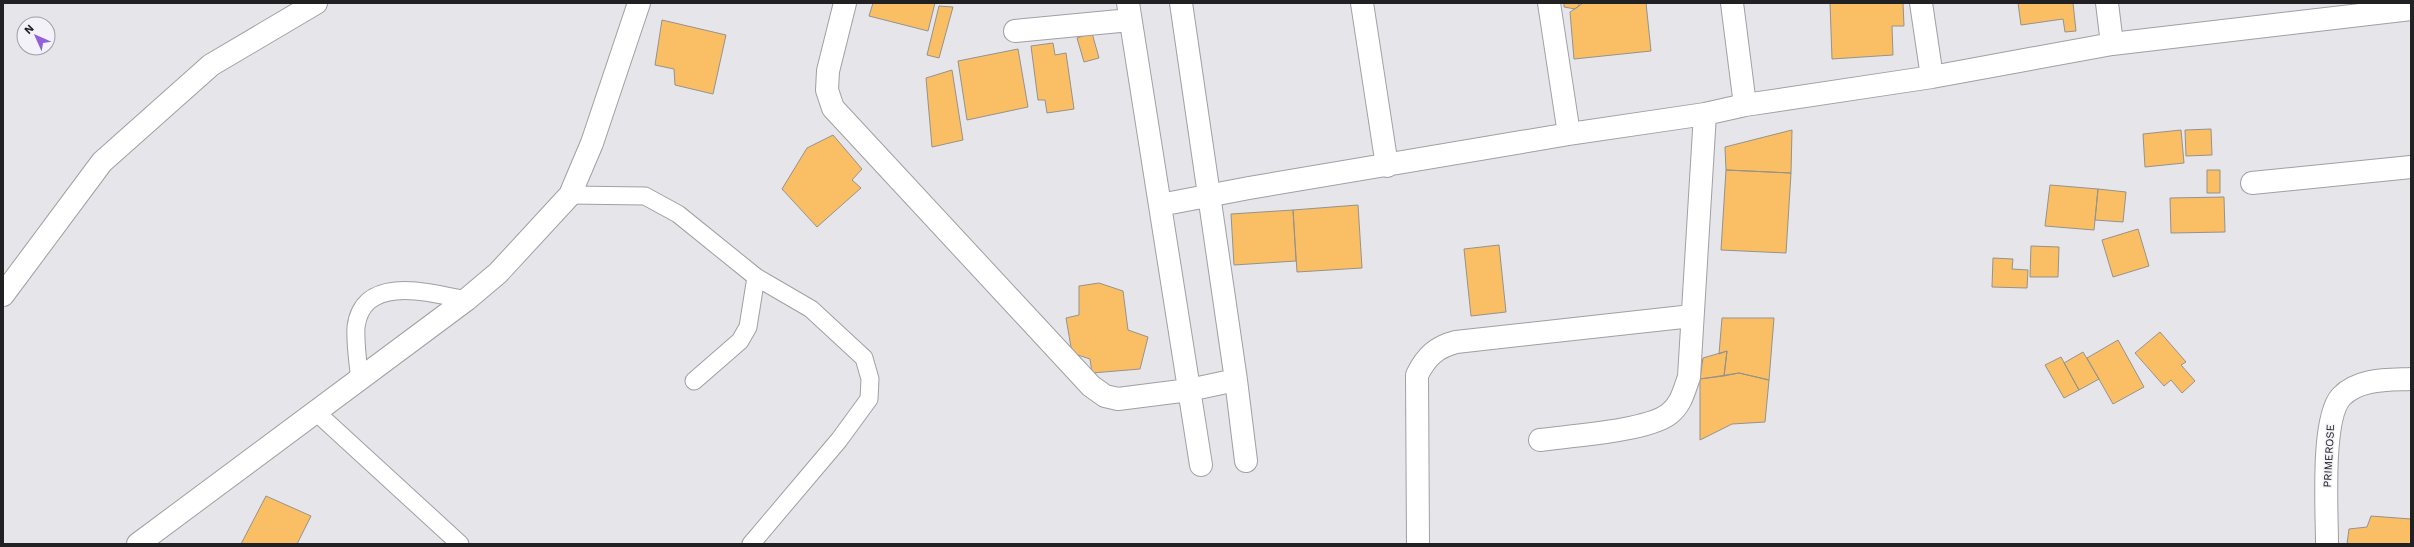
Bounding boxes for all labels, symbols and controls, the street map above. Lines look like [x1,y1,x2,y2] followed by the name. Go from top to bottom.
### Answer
[16,16,56,56] north arrow
[22,22,37,37] text: N
[2321,424,2337,488] street label: PRIMEROSE

